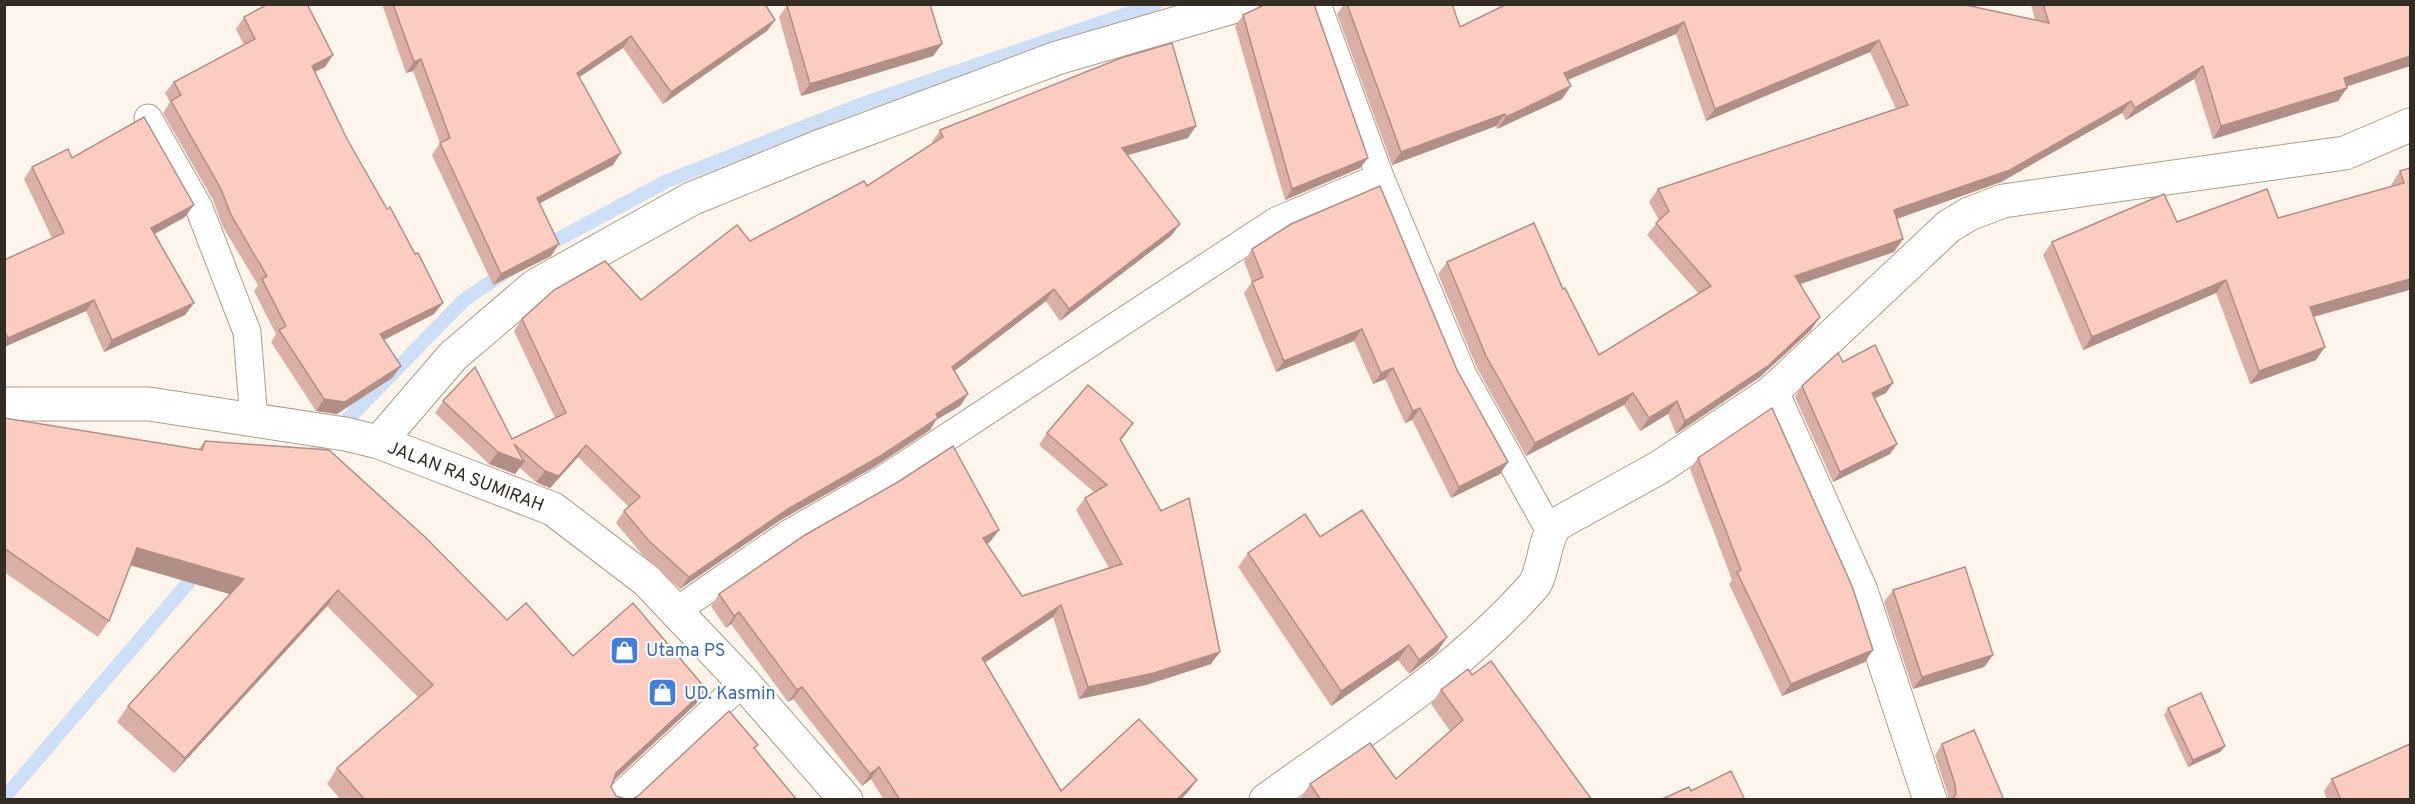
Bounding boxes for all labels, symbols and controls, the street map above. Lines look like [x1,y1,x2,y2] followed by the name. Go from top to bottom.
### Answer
[384,437,547,518] street label: JALAN RA SUMIRAH
[609,634,641,666] shop icon: Utama PS
[646,640,726,663] place label: Utama PS
[647,677,679,709] shop icon: UD. Kasmin
[684,683,776,706] place label: UD. Kasmin

